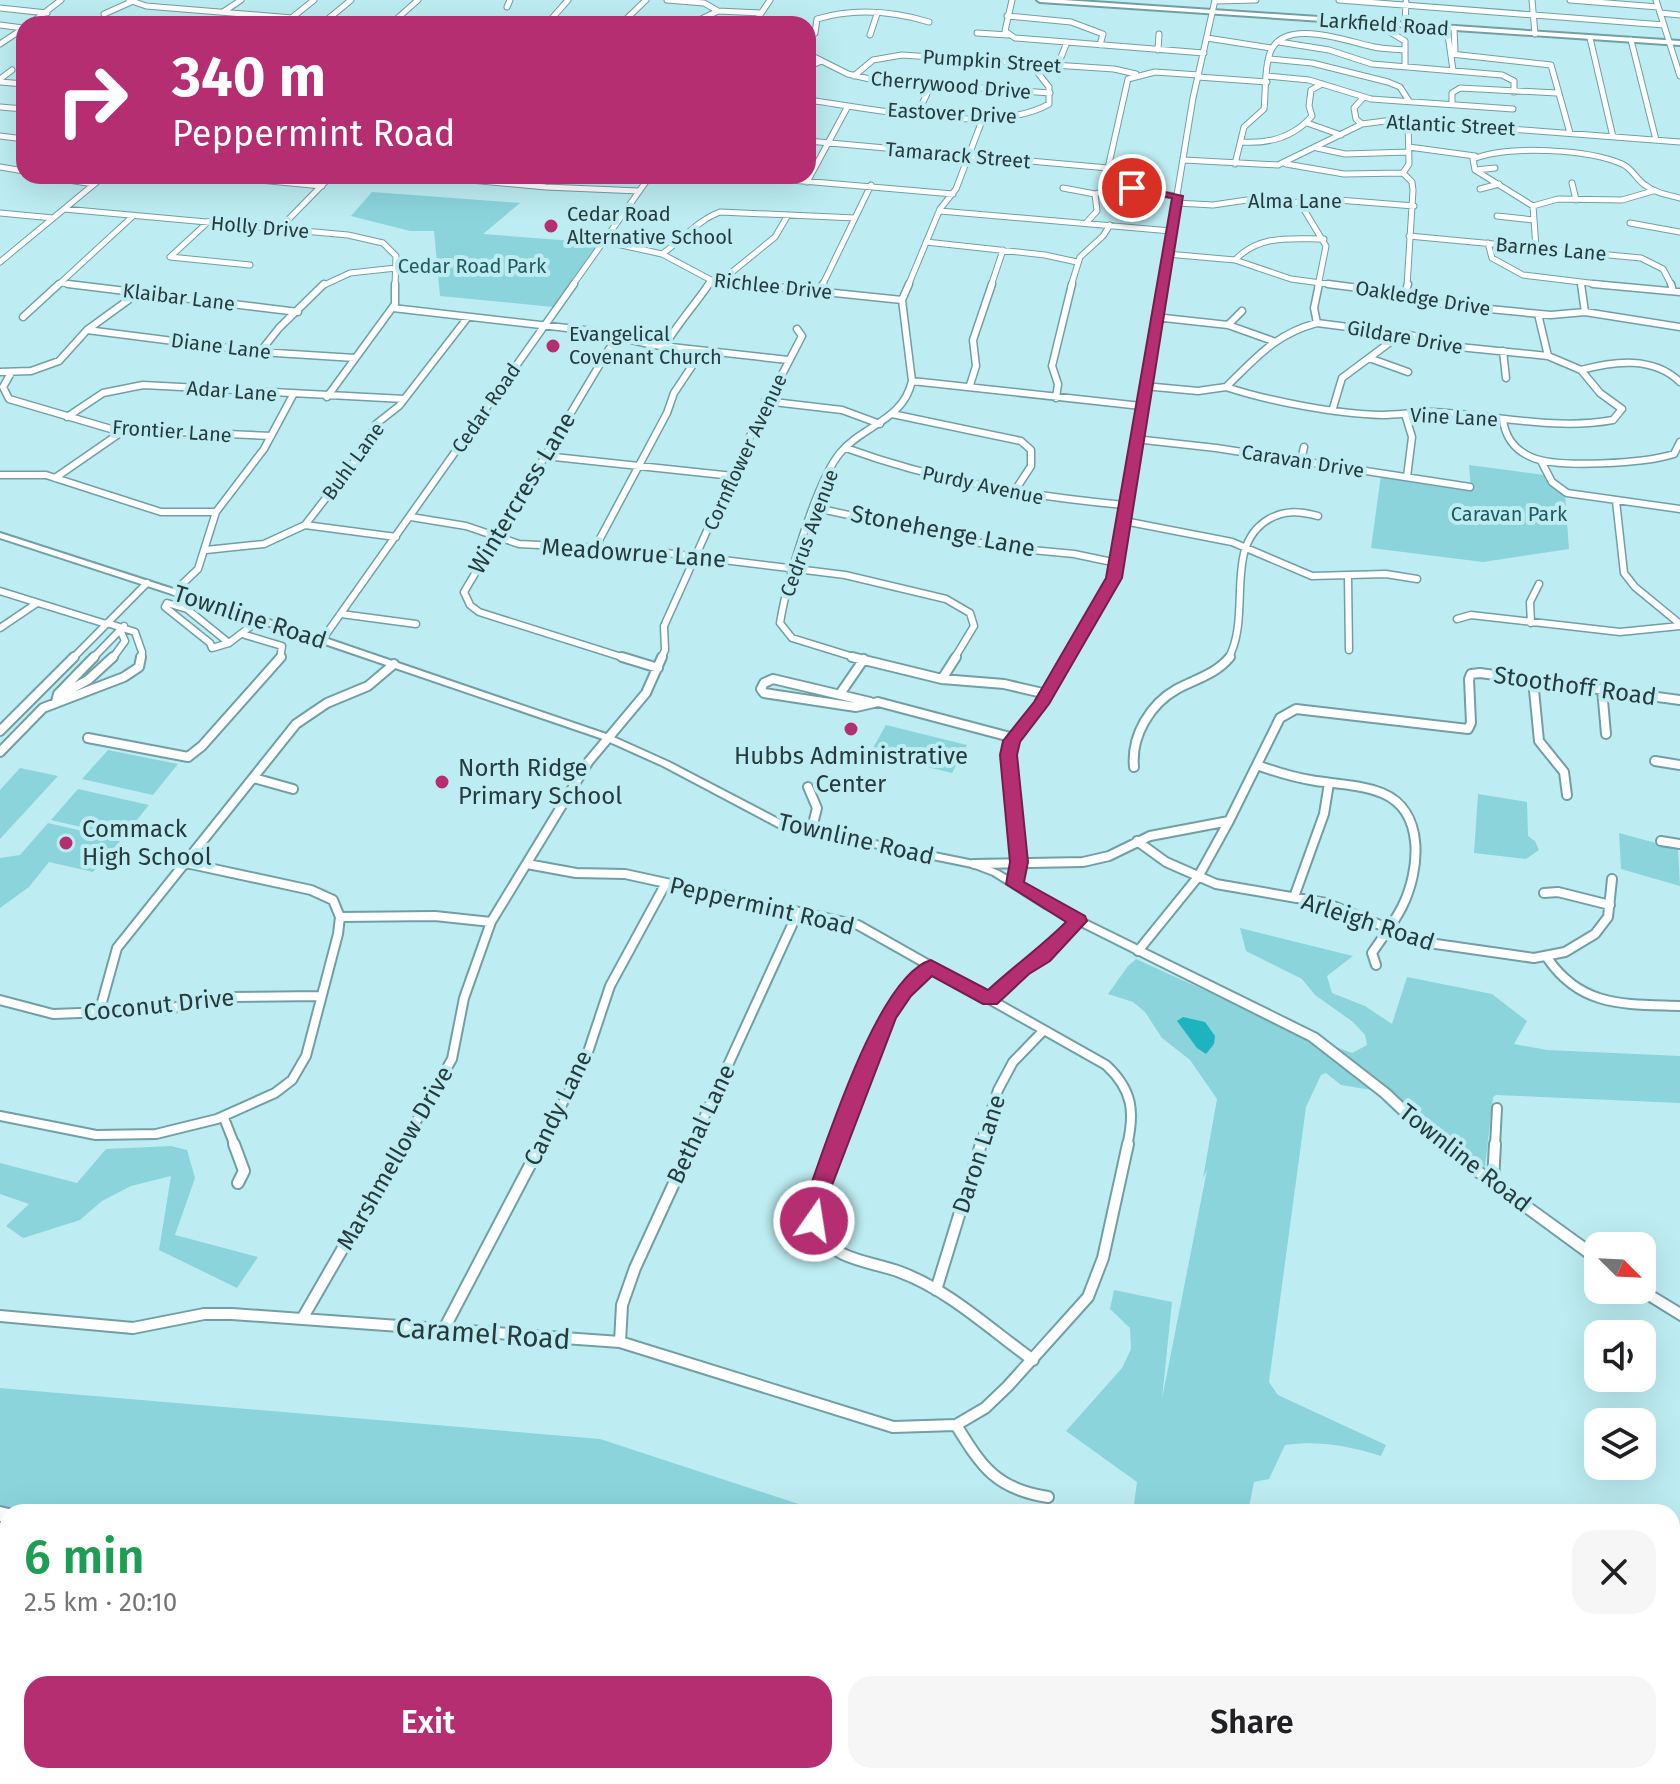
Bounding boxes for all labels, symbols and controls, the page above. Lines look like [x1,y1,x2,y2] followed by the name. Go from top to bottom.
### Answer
[1318,7,1450,41] street label: Larkfield Road
[172,44,326,111] text: 340 m
[922,44,1063,78] street label: Pumpkin Street
[40,48,144,152] icon: right
[870,66,1032,104] street label: Cherrywood Drive
[887,98,1017,128] street label: Eastover Drive
[1386,110,1517,140] street label: Atlantic Street
[172,112,455,156] text: Peppermint Road
[884,137,1032,173] street label: Tamarack Street
[1098,154,1166,222] pin
[1110,166,1154,210] icon: arrive
[1248,189,1342,213] street label: Alma Lane
[567,202,733,249] place label: Cedar Road Alternative School
[210,211,310,243] street label: Holly Drive
[542,217,560,235] marker: Cedar Road Alternative School
[1495,232,1607,266] street label: Barnes Lane
[398,254,547,278] park label: Cedar Road Park
[713,268,833,304] street label: Richlee Drive
[1354,275,1492,321] street label: Oakledge Drive
[122,278,236,316] street label: Klaibar Lane
[1345,315,1465,359] street label: Gildare Drive
[569,322,722,369] place label: Evangelical Covenant Church
[170,328,272,364] street label: Diane Lane
[544,337,562,355] marker: Evangelical Covenant Church
[446,359,526,457] street label: Cedar Road
[698,370,792,534] street label: Cornflower Avenue
[186,376,278,406] street label: Adar Lane
[1409,403,1499,431] street label: Vine Lane
[463,407,581,579] street label: Wintercress Lane
[111,415,233,447] street label: Frontier Lane
[317,418,389,504] street label: Buhl Lane
[1240,439,1366,483] street label: Caravan Drive
[920,460,1046,510] street label: Purdy Avenue
[775,466,843,600] street label: Cedrus Avenue
[848,499,1038,563] street label: Stonehenge Lane
[1451,502,1568,526] park label: Caravan Park
[541,533,727,573] street label: Meadowrue Lane
[170,579,330,655] street label: Townline Road
[1492,661,1658,711] street label: Stoothoff Road
[842,720,860,738] marker: Hubbs Administrative Center
[734,742,968,798] place label: Hubbs Administrative Center
[458,754,622,810] place label: North Ridge Primary School
[433,773,451,791] marker: North Ridge Primary School
[775,807,937,871] street label: Townline Road
[82,815,212,871] place label: Commack High School
[57,834,75,852] marker: Commack High School
[667,871,857,941] street label: Peppermint Road
[1298,887,1438,957] street label: Arleigh Road
[82,983,236,1027] street label: Coconut Drive
[518,1046,598,1170] street label: Candy Lane
[661,1060,741,1188] street label: Bethal Lane
[331,1061,459,1255] street label: Marshmellow Drive
[947,1091,1011,1217] street label: Daron Lane
[1394,1098,1536,1218] street label: Townline Road
[772,1179,856,1263] position arrow
[1584,1232,1656,1304] north arrow
[1584,1232,1656,1480] map controls
[394,1311,571,1356] street label: Caramel Road
[1584,1320,1656,1392] button: sound
[1584,1408,1656,1480] button: layers
[24,1528,144,1586] text: 6 min
[1572,1530,1656,1614] button: close
[24,1587,177,1618] text: 2.5 km · 20:10
[24,1676,832,1768] button: Exit
[848,1676,1656,1768] button: Share

